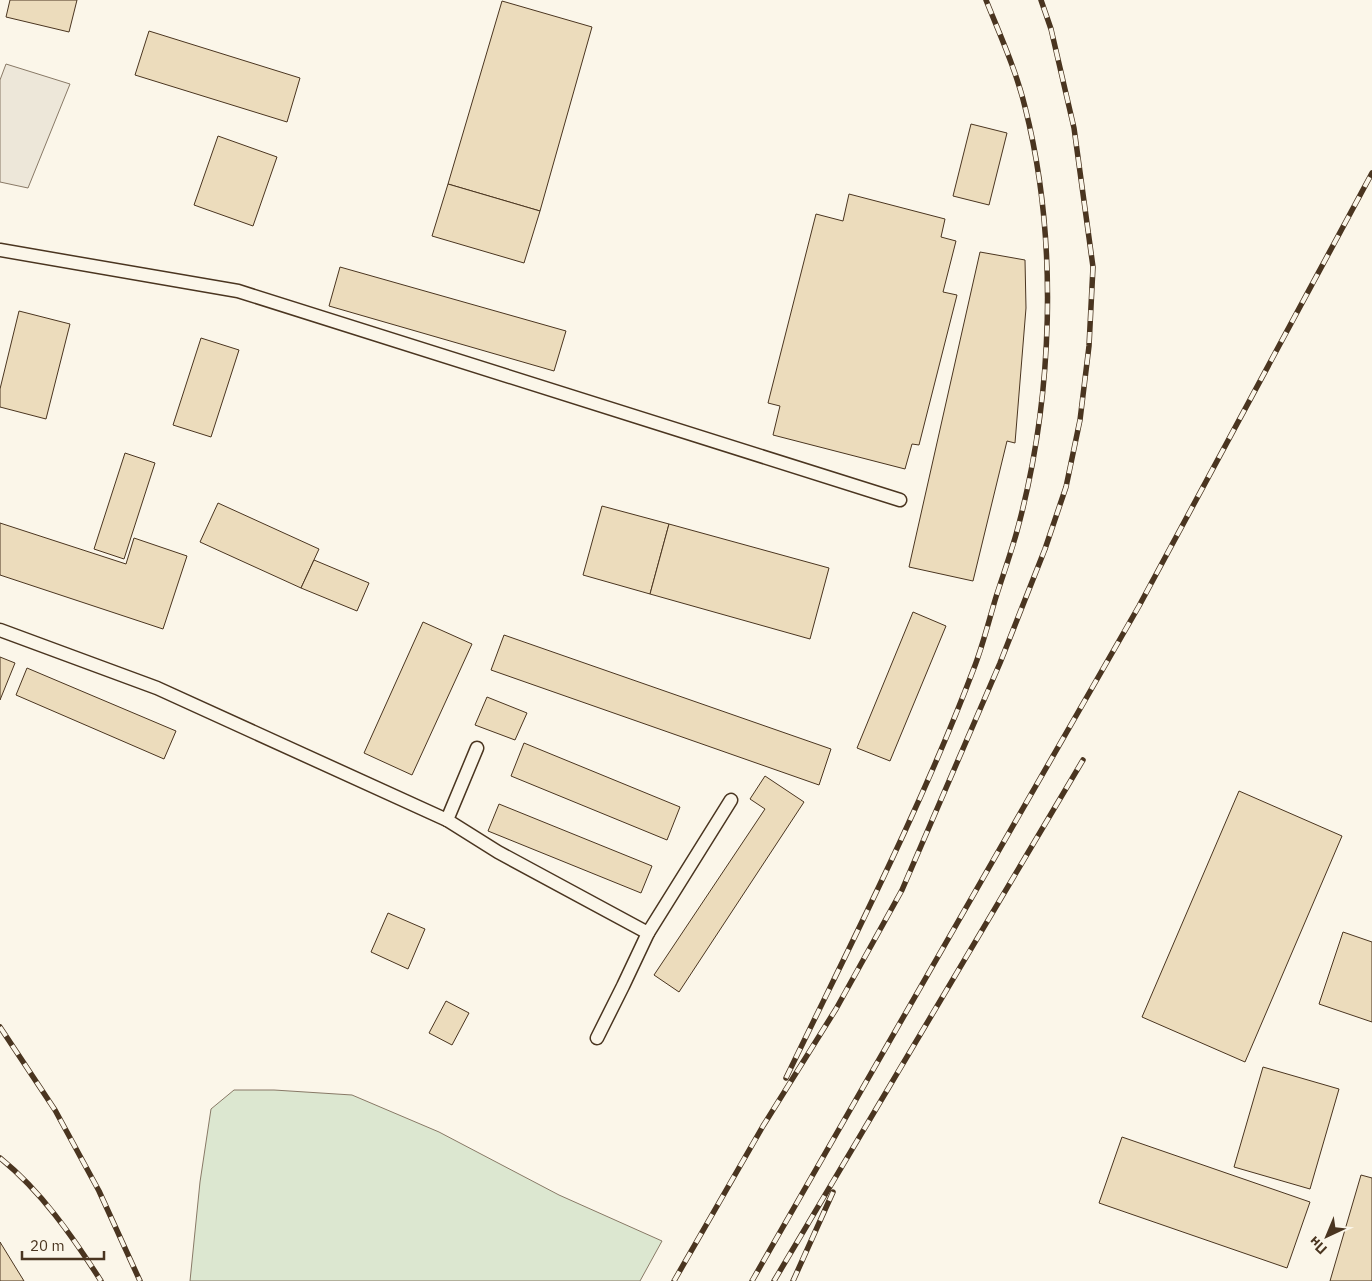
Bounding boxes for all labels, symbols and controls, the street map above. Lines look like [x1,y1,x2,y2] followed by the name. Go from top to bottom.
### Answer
[1302,1211,1352,1261] north arrow
[22,1228,105,1260] scale bar
[1305,1232,1331,1258] text: Пн
[30,1236,65,1255] text: 20 m

